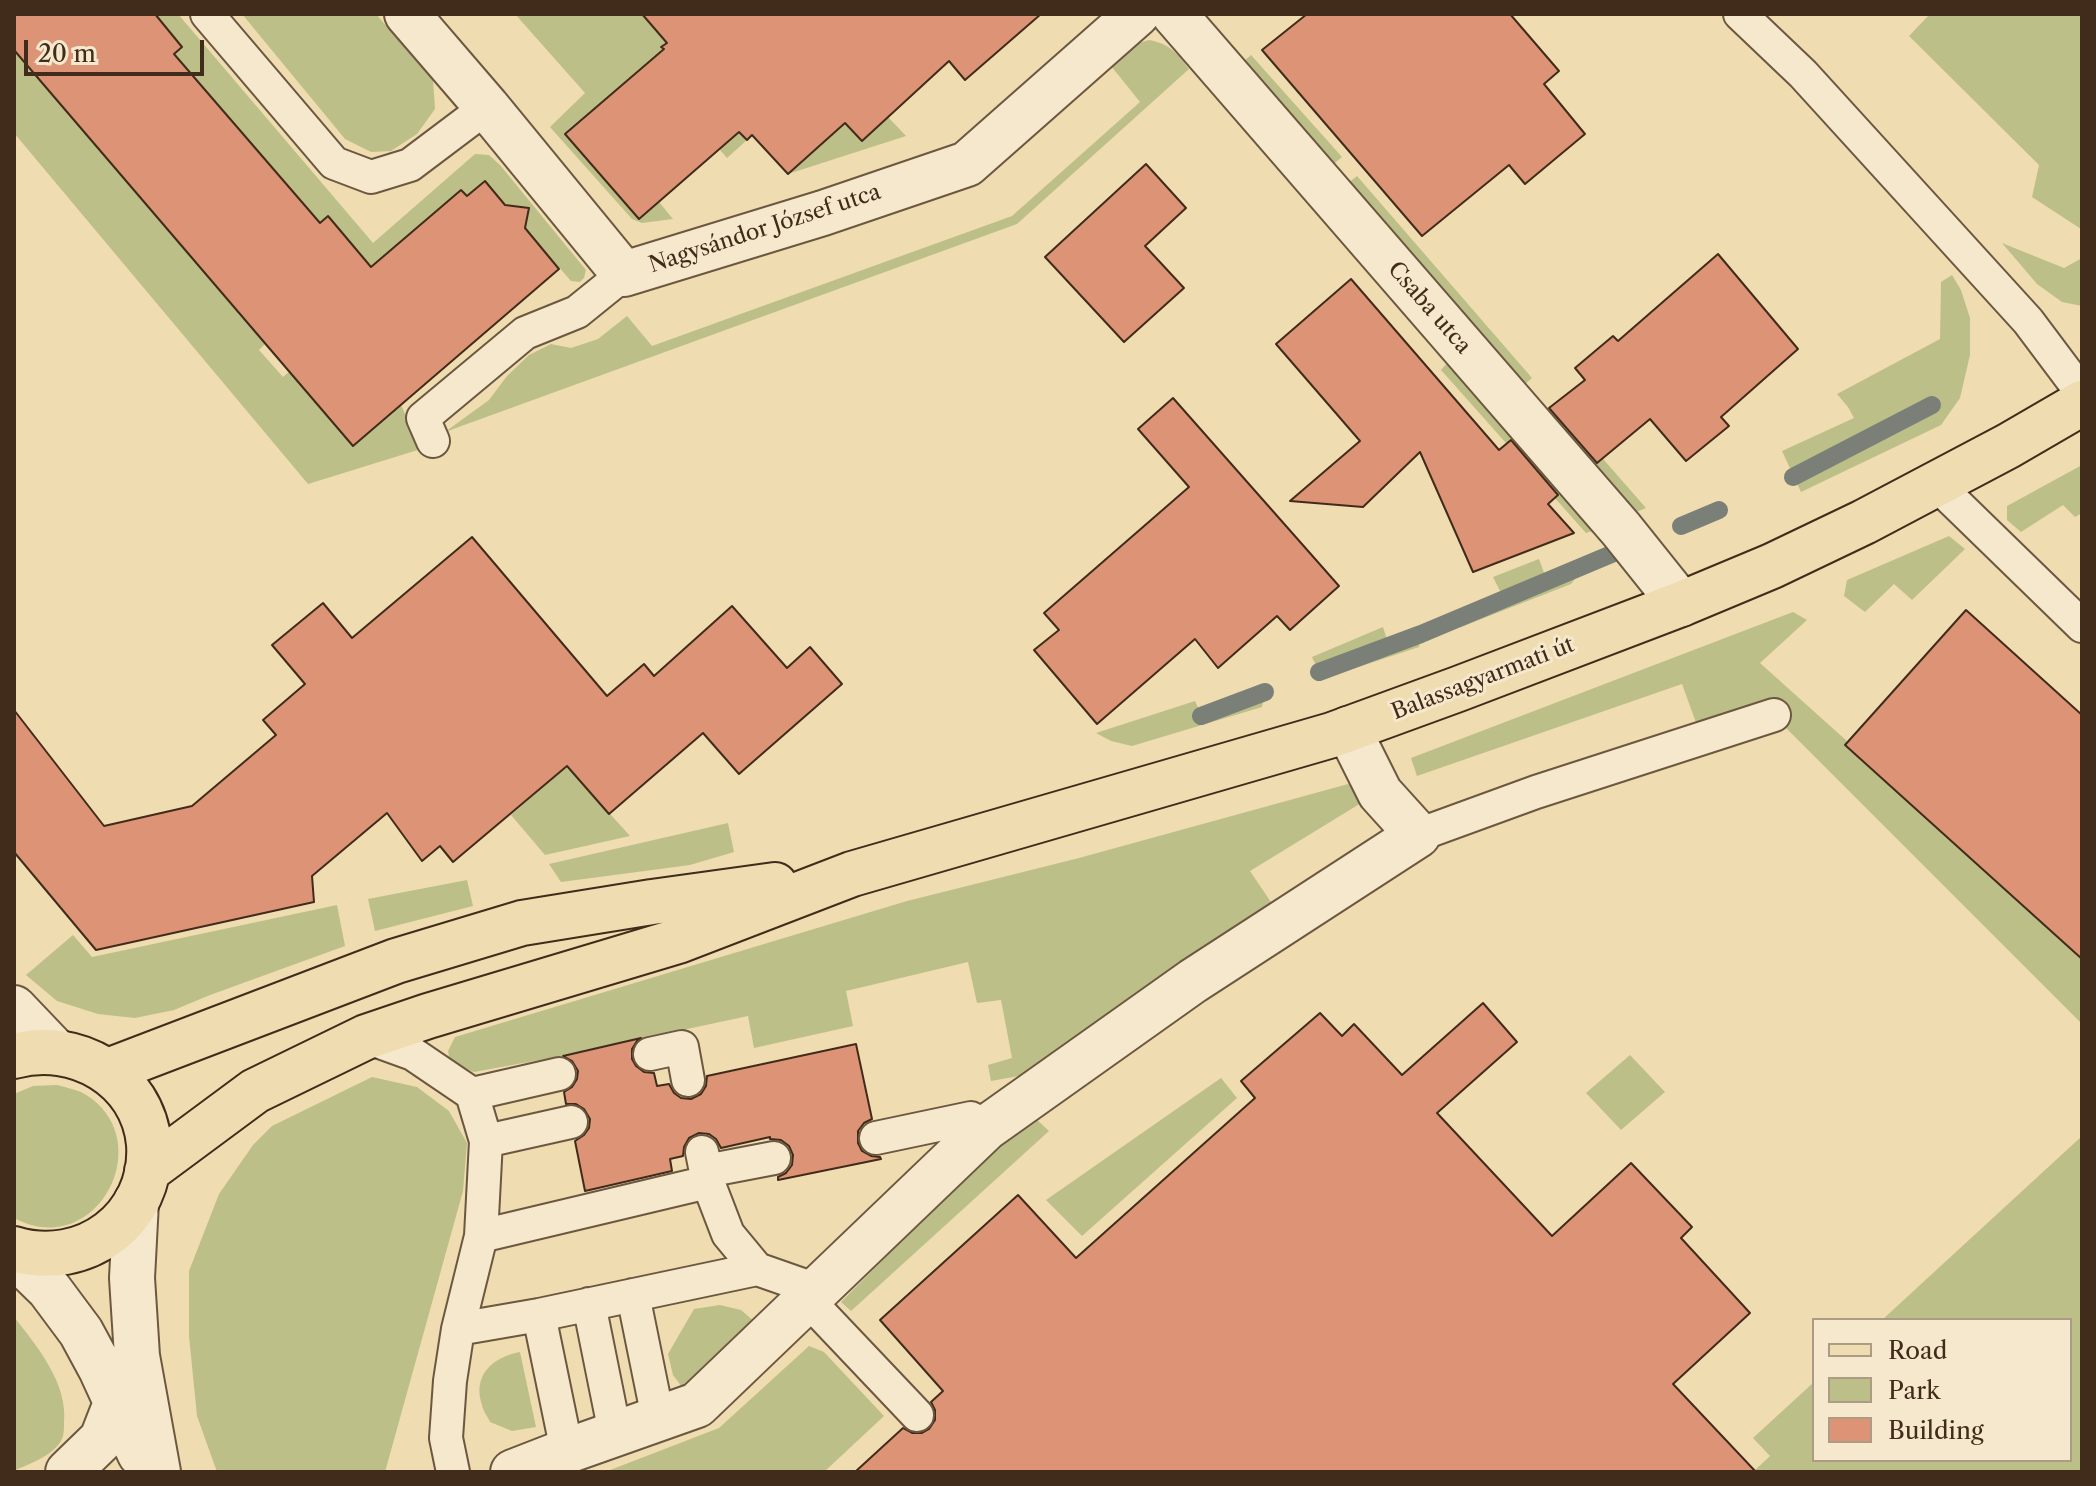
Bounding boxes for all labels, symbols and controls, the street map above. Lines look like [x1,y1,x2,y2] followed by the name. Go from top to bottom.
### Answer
[28,24,208,74] scale bar
[38,39,96,68] text: 20 m
[646,179,884,279] street label: Nagysándor József utca
[1382,257,1476,359] street label: Csaba utca
[1388,632,1578,726] street label: Balassagyarmati út
[1812,1318,2072,1462] legend
[1888,1336,1947,1365] text: Road
[1888,1376,1940,1405] text: Park
[1888,1416,1984,1445] text: Building

